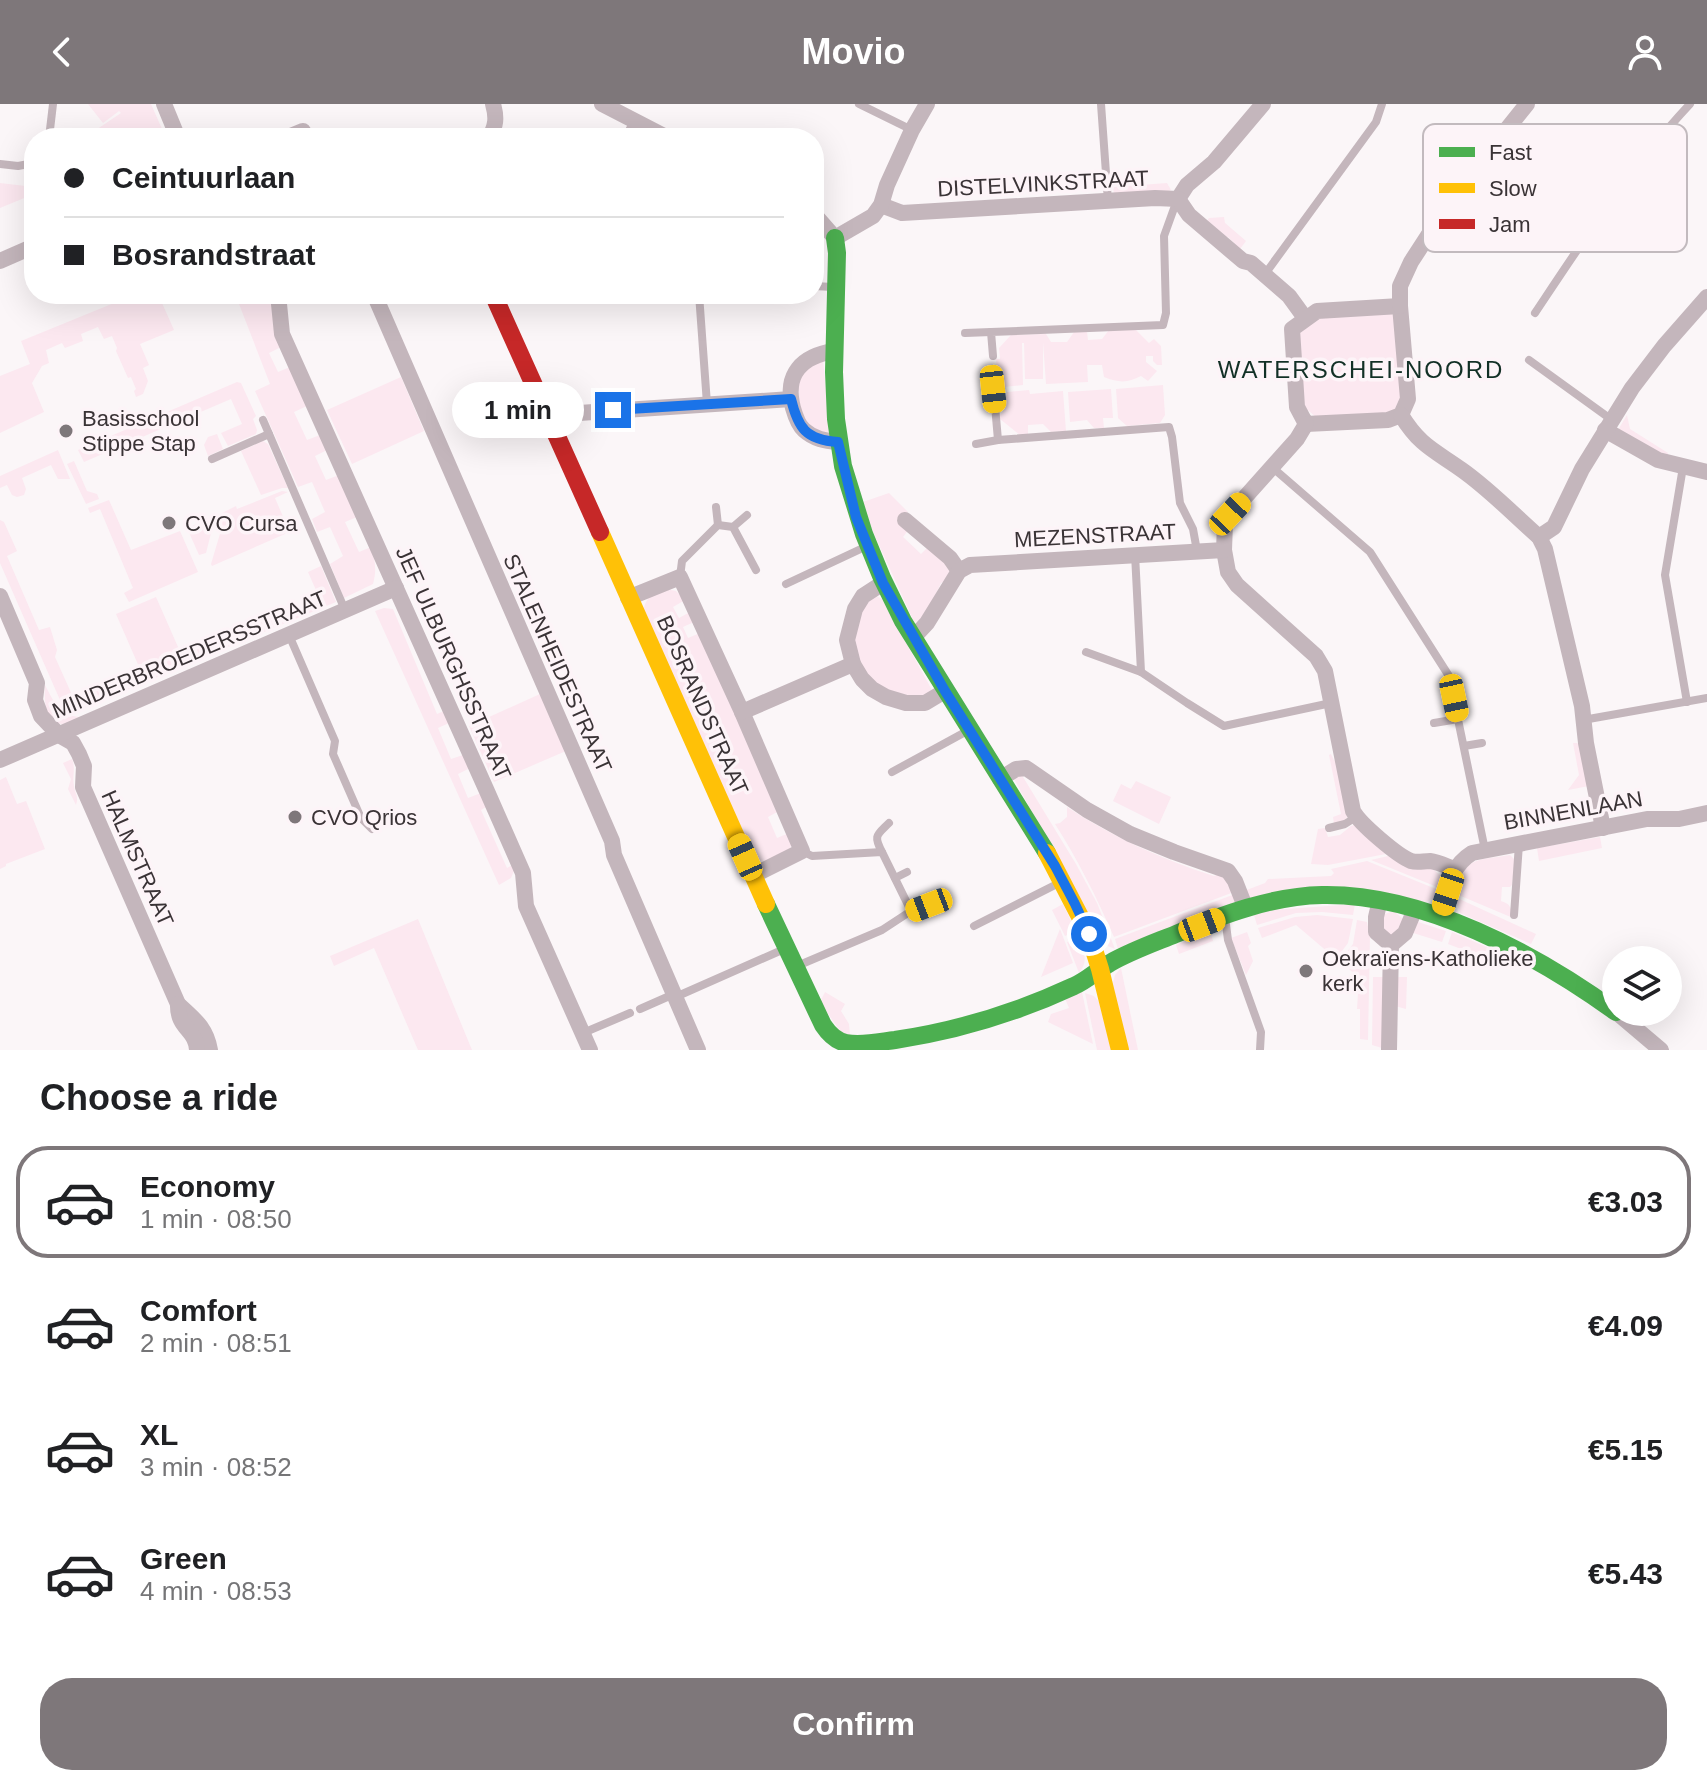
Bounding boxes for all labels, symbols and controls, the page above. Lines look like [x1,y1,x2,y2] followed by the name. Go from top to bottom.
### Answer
[40,30,84,74] icon: back
[1623,30,1667,74] icon: person
[802,31,906,72] text: Movio
[1423,124,1687,252] legend
[1489,140,1532,165] text: Fast
[112,161,295,194] text: Ceintuurlaan
[937,165,1149,202] street label: DISTELVINKSTRAAT
[1489,176,1537,201] text: Slow
[1489,212,1531,237] text: Jam
[112,238,315,271] text: Bosrandstraat
[1218,356,1504,383] district label: WATERSCHEI-NOORD
[979,364,1007,414] car
[453,382,585,438] callout: 1 min
[595,392,631,428] route end
[484,395,552,425] text: 1 min
[82,406,199,456] place label: Basisschool Stippe Stap
[57,422,75,440] marker: Basisschool Stippe Stap
[1205,488,1255,540] car
[185,511,298,536] place label: CVO Cursa
[160,514,178,532] marker: CVO Cursa
[1013,519,1177,552] street label: MEZENSTRAAT
[391,543,516,784] street label: JEF ULBURGHSSTRAAT
[498,550,617,776] street label: STALENHEIDESTRAAT
[48,585,330,724] street label: MINDERBROEDERSSTRAAT
[652,612,753,799] street label: BOSRANDSTRAAT
[1437,672,1471,724] car
[96,786,179,930] street label: HALMSTRAAT
[1502,786,1644,835] street label: BINNENLAAN
[311,805,417,830] place label: CVO Qrios
[286,808,304,826] marker: CVO Qrios
[724,830,766,884] car
[1429,865,1467,919] car
[902,885,956,925] car
[1175,905,1229,945] car
[1071,916,1107,952] route start
[1322,946,1534,996] place label: Oekraïens-Katholieke kerk
[1602,946,1682,1026] map controls
[1602,946,1682,1026] button: layers
[1297,962,1315,980] marker: Oekraïens-Katholieke kerk
[40,1077,278,1118] text: Choose a ride
[44,1166,116,1238] icon: car
[140,1170,275,1203] text: Economy
[1588,1185,1663,1218] text: €3.03
[140,1204,292,1234] text: 1 min · 08:50
[44,1290,116,1362] icon: car
[140,1294,257,1327] text: Comfort
[1588,1309,1663,1342] text: €4.09
[140,1328,292,1358] text: 2 min · 08:51
[44,1414,116,1486] icon: car
[140,1418,178,1451] text: XL
[1588,1433,1663,1466] text: €5.15
[140,1452,292,1482] text: 3 min · 08:52
[44,1538,116,1610] icon: car
[140,1542,227,1575] text: Green
[1588,1557,1663,1590] text: €5.43
[140,1576,292,1606] text: 4 min · 08:53
[40,1678,1667,1770] button: Confirm

